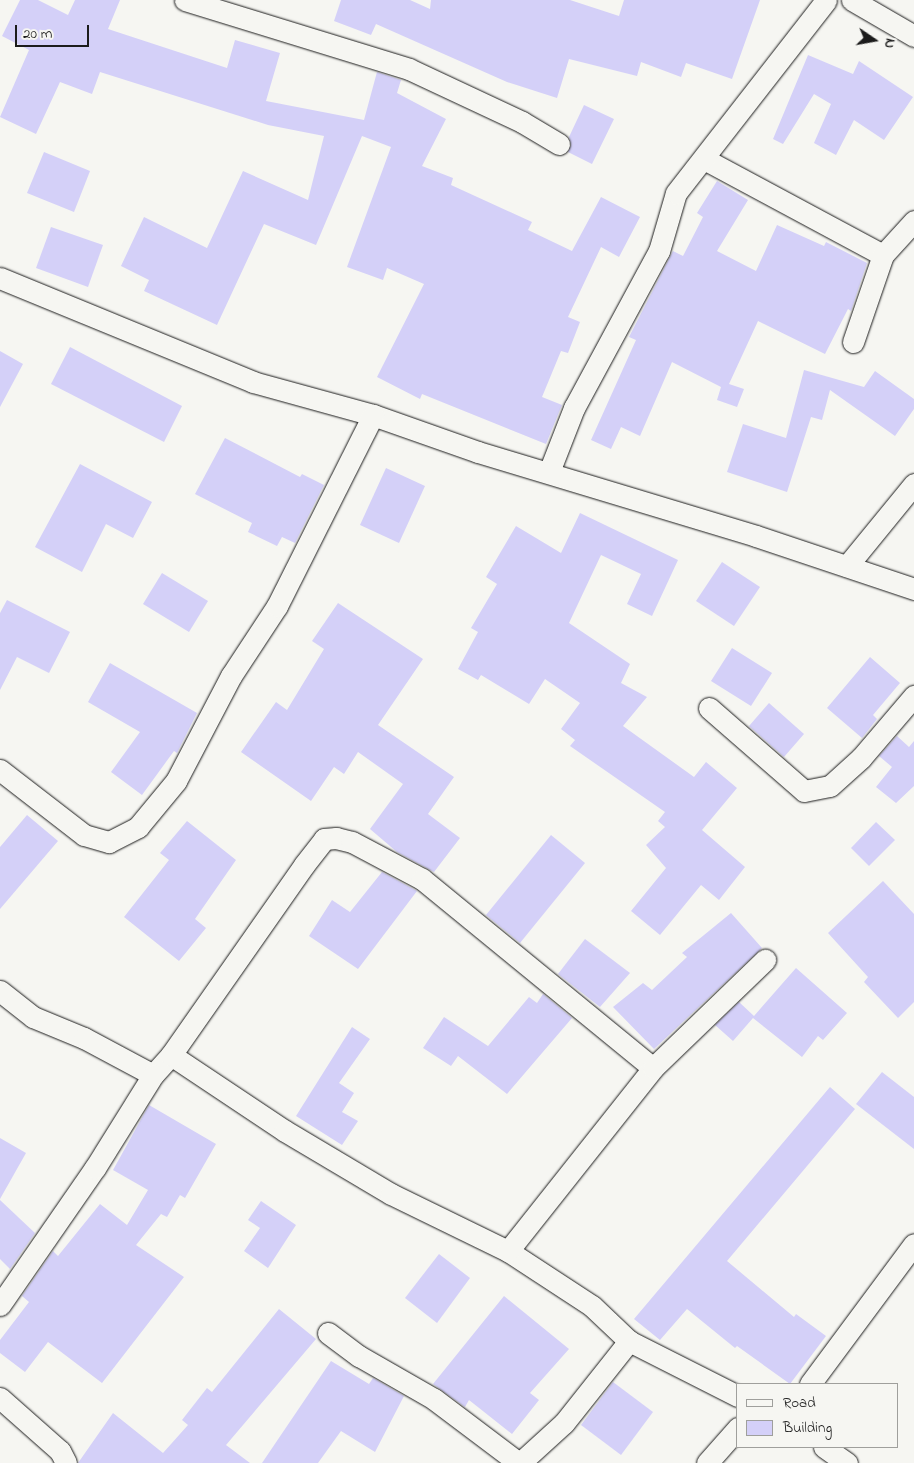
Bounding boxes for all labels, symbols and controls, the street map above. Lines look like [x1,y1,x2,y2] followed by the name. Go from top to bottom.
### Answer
[18,15,91,47] scale bar
[849,15,899,65] north arrow
[23,23,52,45] text: 20 m
[878,36,900,50] text: N
[736,1383,899,1448] legend
[783,1392,816,1414] text: Road
[783,1417,832,1439] text: Building

